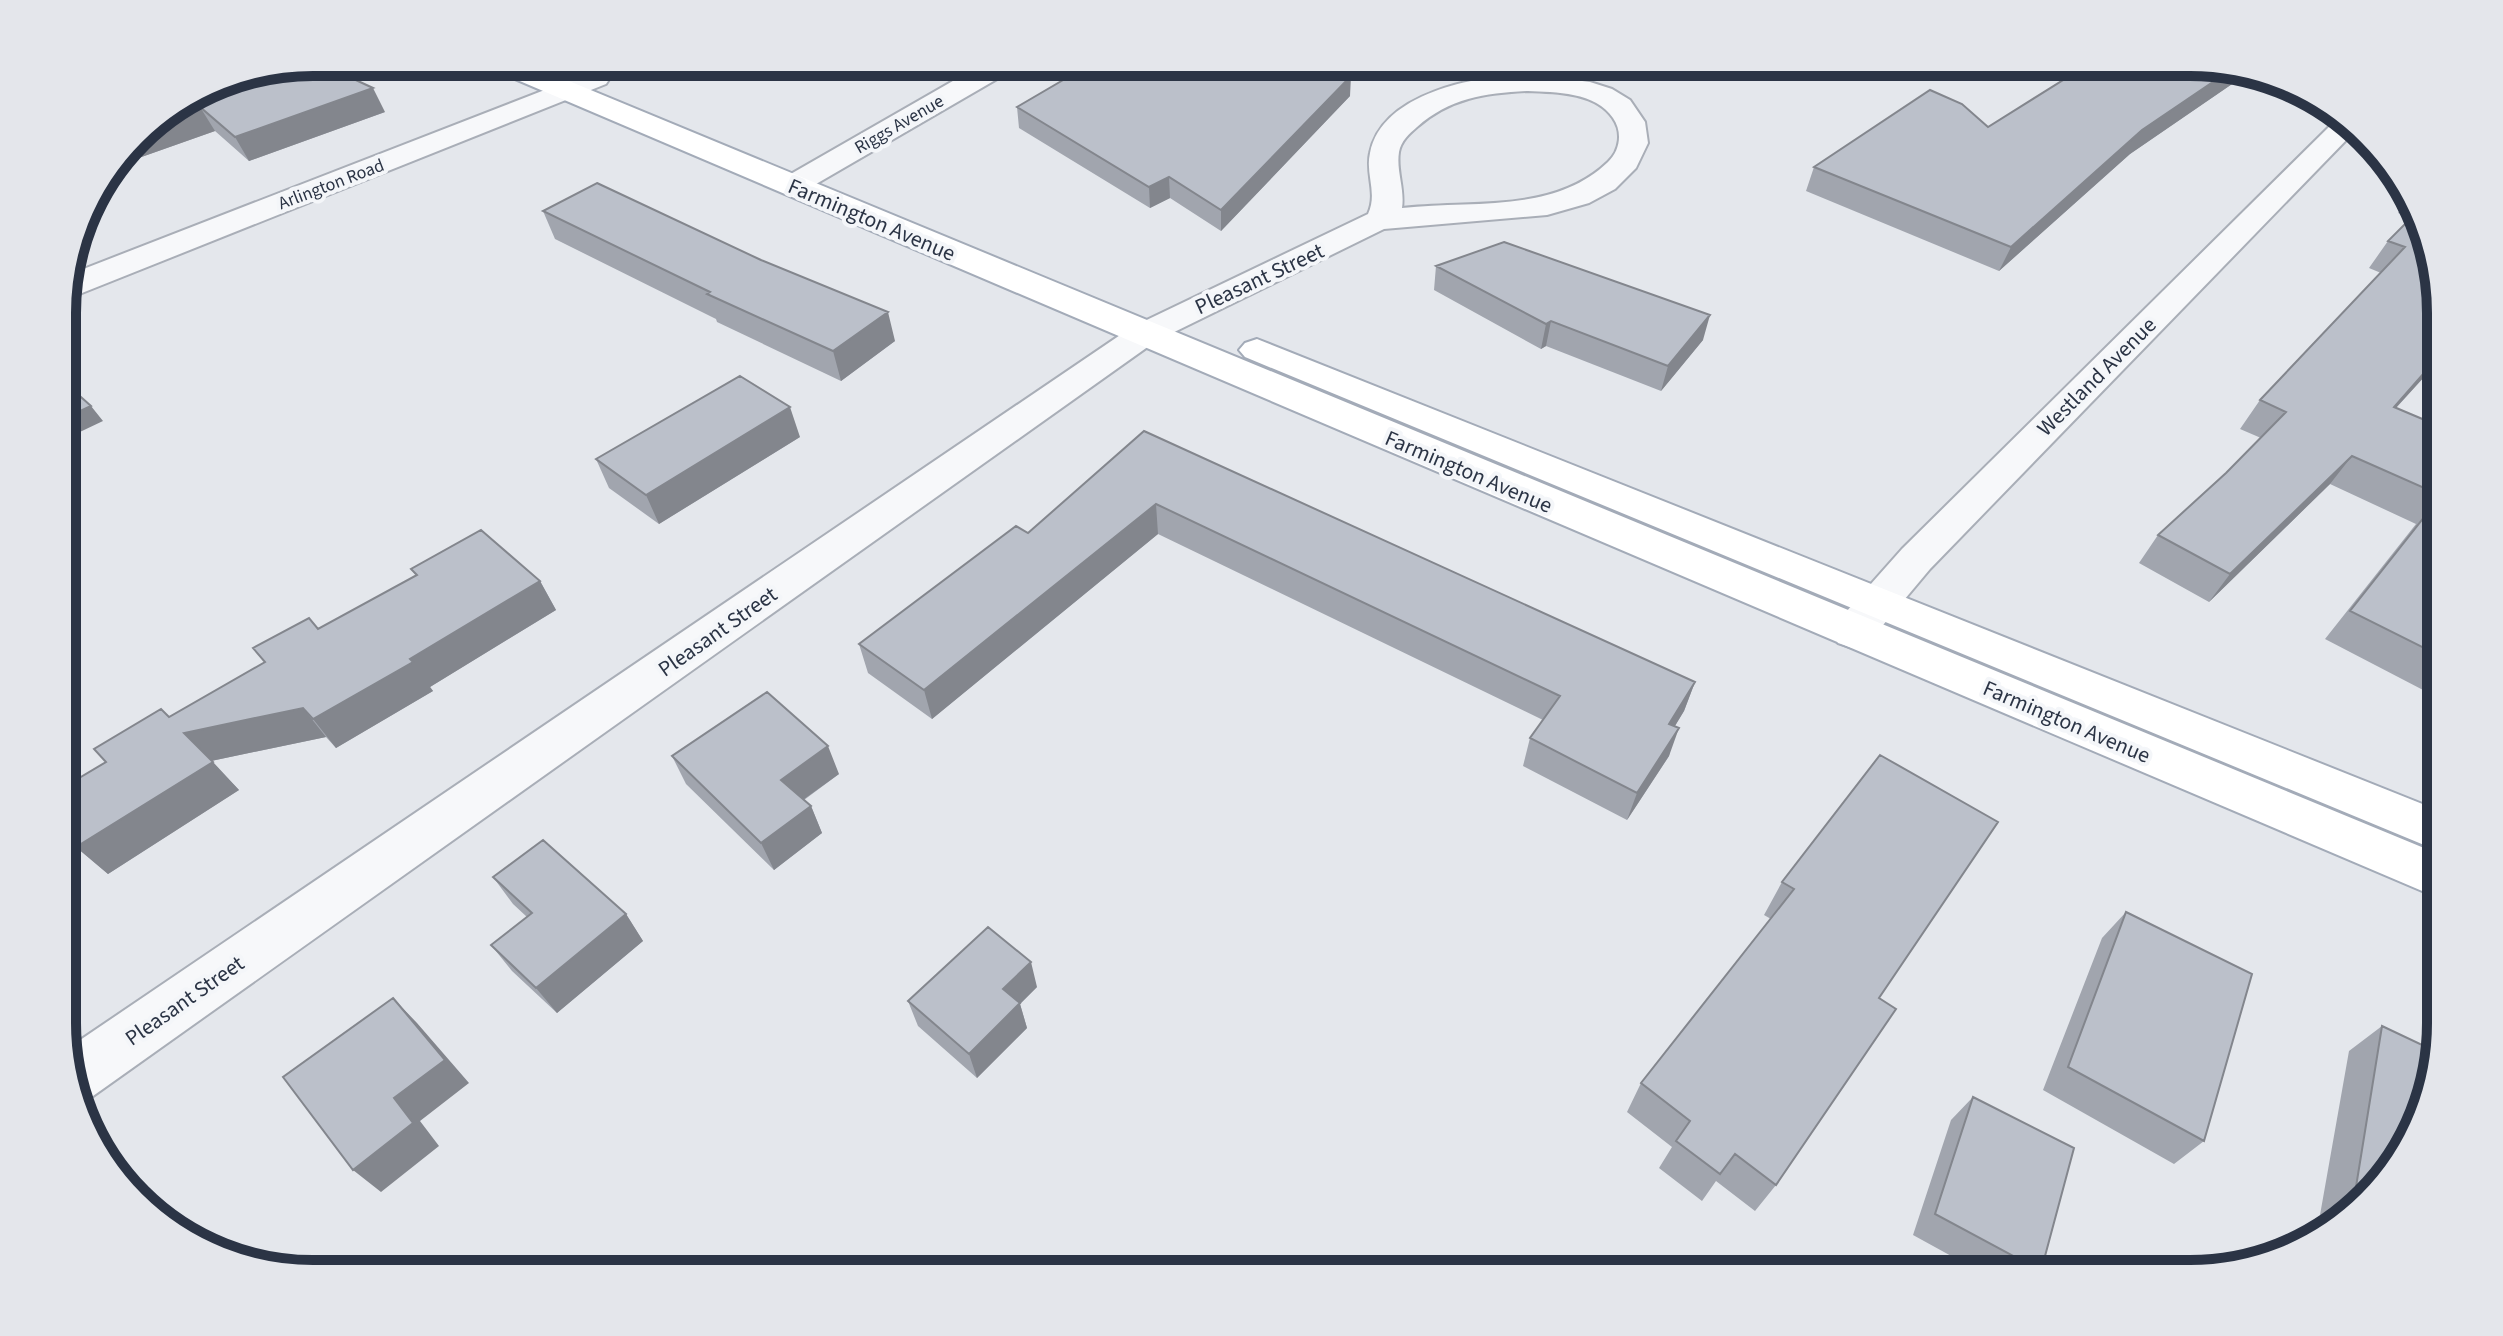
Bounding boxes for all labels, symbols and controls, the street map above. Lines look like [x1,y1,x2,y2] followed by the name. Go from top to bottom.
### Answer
[850,89,949,160] street label: Riggs Avenue
[275,153,388,216] street label: Arlington Road
[783,170,960,270] street label: Farmington Avenue
[1190,235,1330,323] street label: Pleasant Street
[2030,310,2164,444] street label: Westland Avenue
[1380,422,1557,522] street label: Farmington Avenue
[651,579,784,685] street label: Pleasant Street
[1978,672,2155,772] street label: Farmington Avenue
[118,948,251,1054] street label: Pleasant Street

